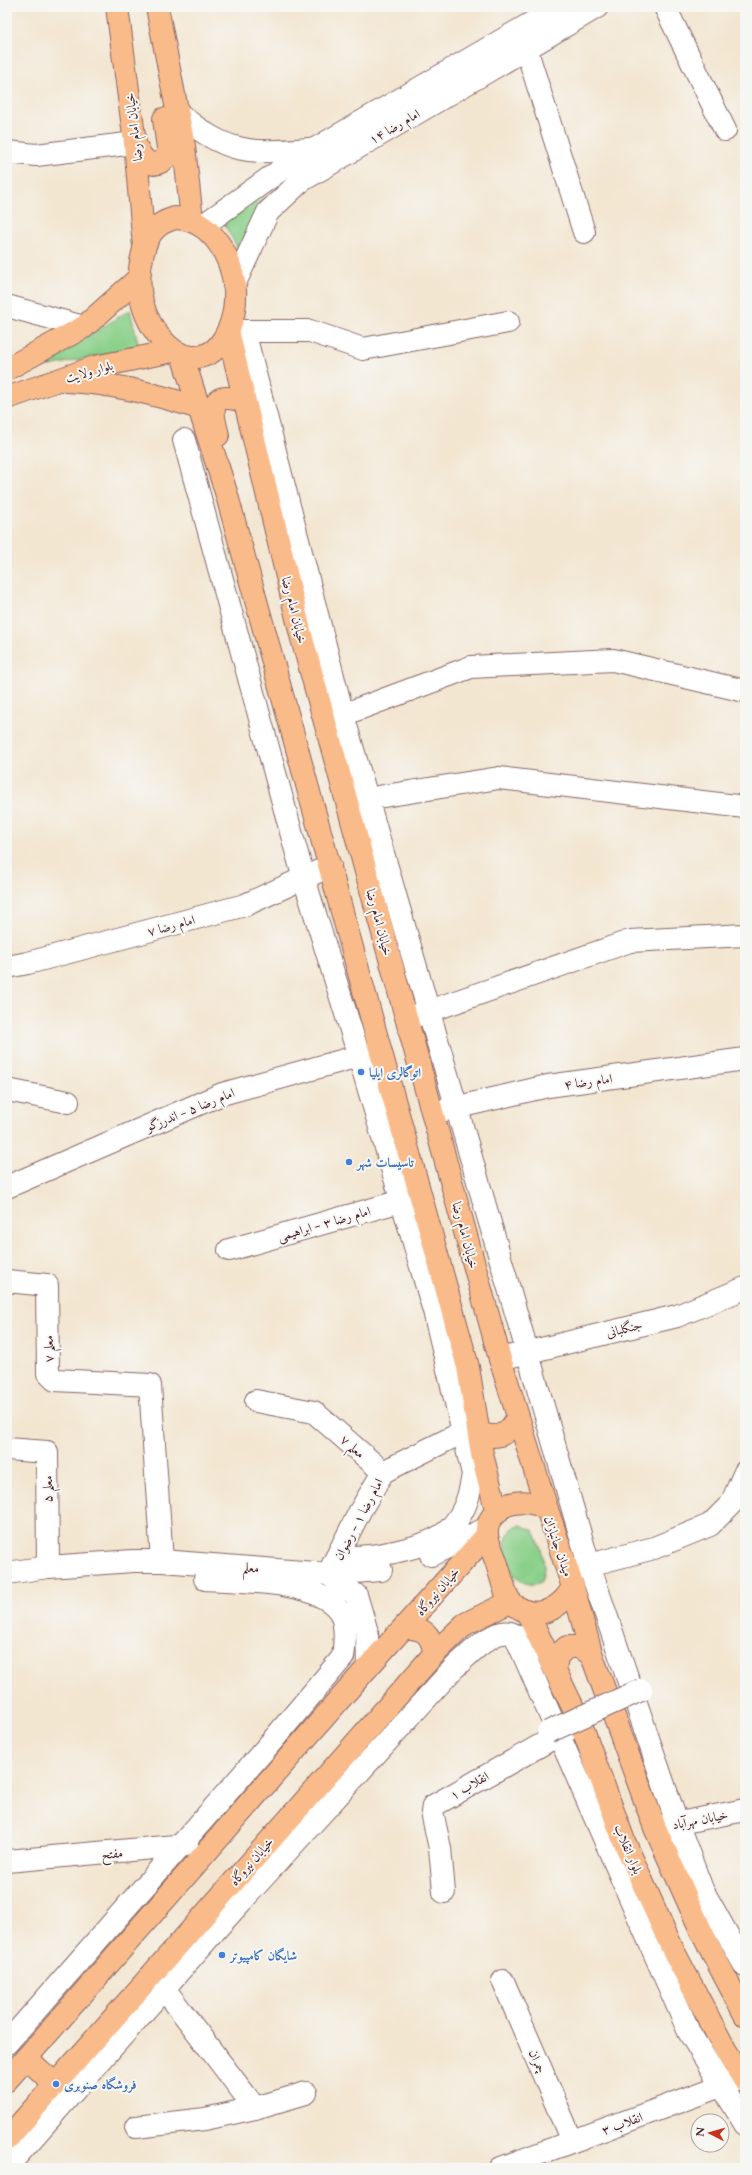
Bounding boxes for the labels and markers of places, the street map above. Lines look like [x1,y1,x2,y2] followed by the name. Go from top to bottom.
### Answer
[369,1064,421,1082] place label: اتوگالری ایلیا
[356,1067,366,1077] marker: اتوگالری ایلیا
[355,1154,414,1172] place label: تاسیسات شهر
[344,1157,354,1167] marker: تاسیسات شهر
[228,1947,297,1965] place label: شایگان کامپیوتر
[217,1950,227,1960] marker: شایگان کامپیوتر
[64,2076,137,2094] place label: فروشگاه صنوبری
[51,2079,61,2089] marker: فروشگاه صنوبری

